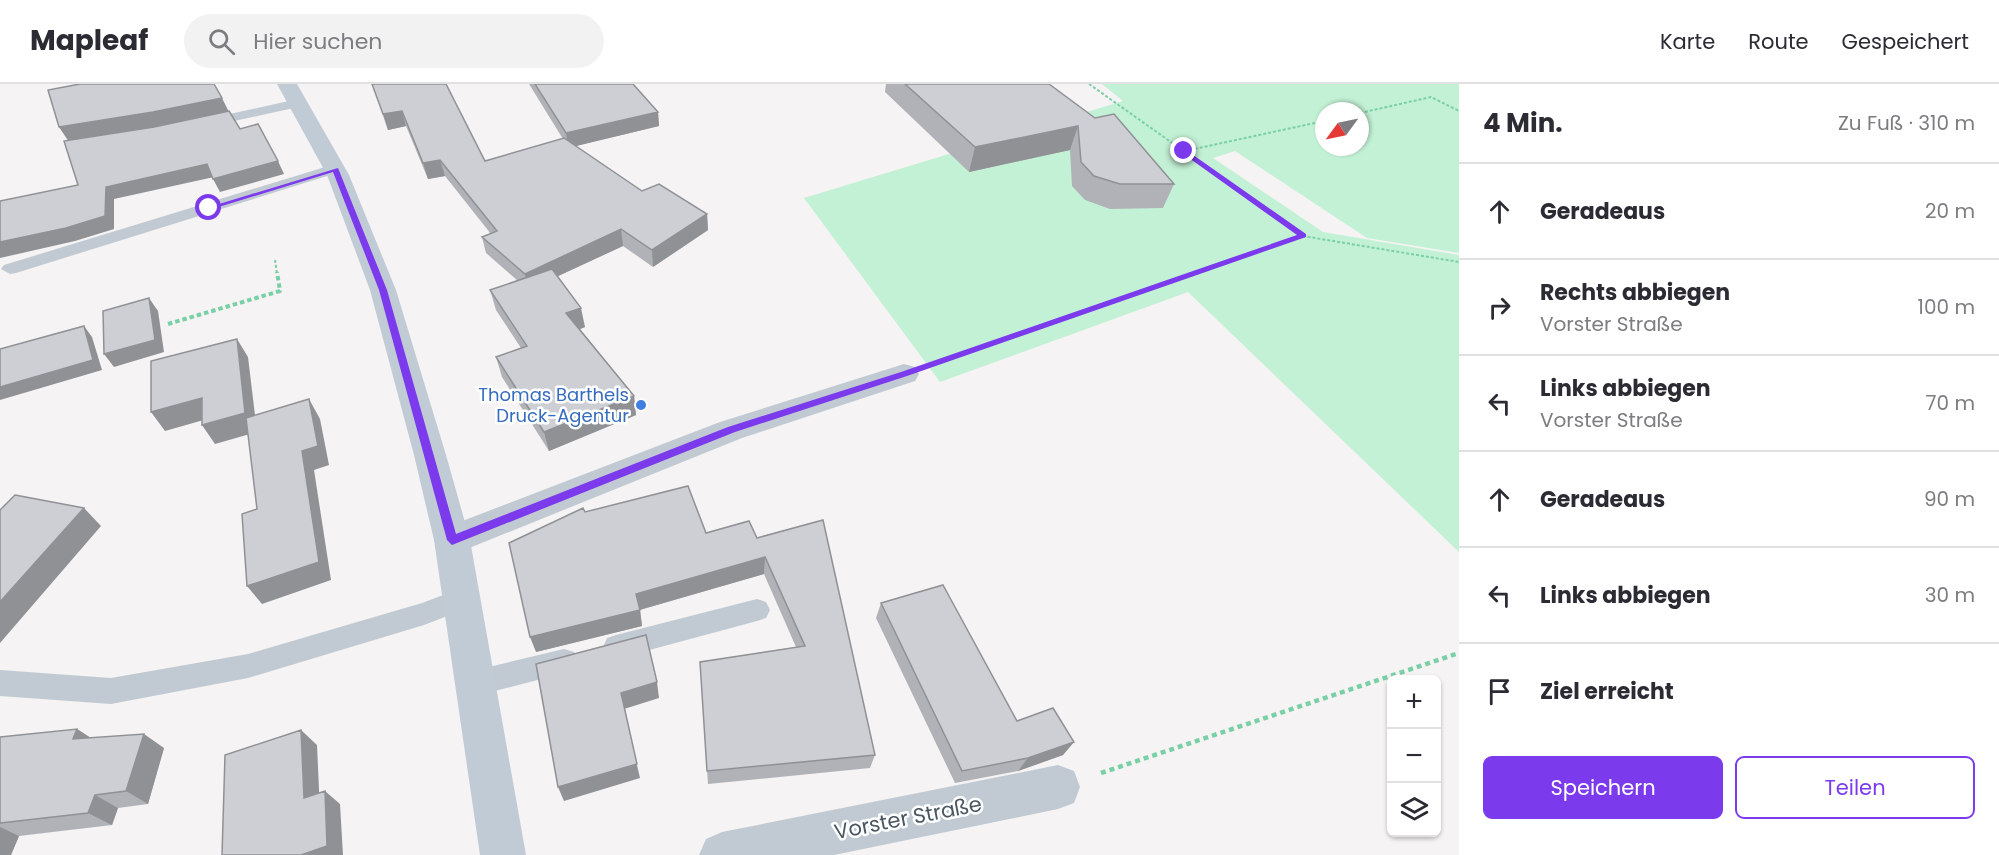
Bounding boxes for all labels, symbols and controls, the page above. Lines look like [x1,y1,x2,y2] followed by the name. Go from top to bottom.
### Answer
[184,14,604,68] search box
[30,21,148,60] text: Mapleaf
[205,25,238,58] icon: search
[253,26,382,57] text: Hier suchen
[1660,27,1715,56] text: Karte
[1748,27,1809,56] text: Route
[1842,27,1969,56] text: Gespeichert
[1315,102,1369,156] north arrow
[1483,105,1563,141] text: 4 Min.
[1838,109,1975,137] text: Zu Fuß · 310 m
[1170,137,1196,163] route end
[195,194,221,220] route start
[1483,195,1516,228] icon: ahead
[1540,196,1665,227] text: Geradeaus
[1925,197,1975,225] text: 20 m
[1540,277,1730,308] text: Rechts abbiegen
[1483,291,1516,324] icon: right
[1918,293,1975,321] text: 100 m
[1540,310,1683,338] text: Vorster Straße
[1540,373,1711,404] text: Links abbiegen
[478,382,629,428] place label: Thomas Barthels Druck-Agentur
[1483,387,1516,420] icon: left
[1926,389,1975,417] text: 70 m
[634,398,648,412] marker: Thomas Barthels Druck-Agentur
[1540,406,1683,434] text: Vorster Straße
[1483,483,1516,516] icon: ahead
[1540,484,1665,515] text: Geradeaus
[1924,485,1975,513] text: 90 m
[1483,579,1516,612] icon: left
[1540,580,1711,611] text: Links abbiegen
[1925,581,1975,609] text: 30 m
[1387,675,1441,837] map controls
[1387,675,1441,729] button: +
[1483,675,1516,708] icon: arrive
[1540,676,1674,707] text: Ziel erreicht
[1387,729,1441,783] button: −
[1483,756,1723,819] button: Speichern
[1735,756,1975,819] button: Teilen
[1387,783,1441,837] button: layers
[832,789,984,846] street label: Vorster Straße

